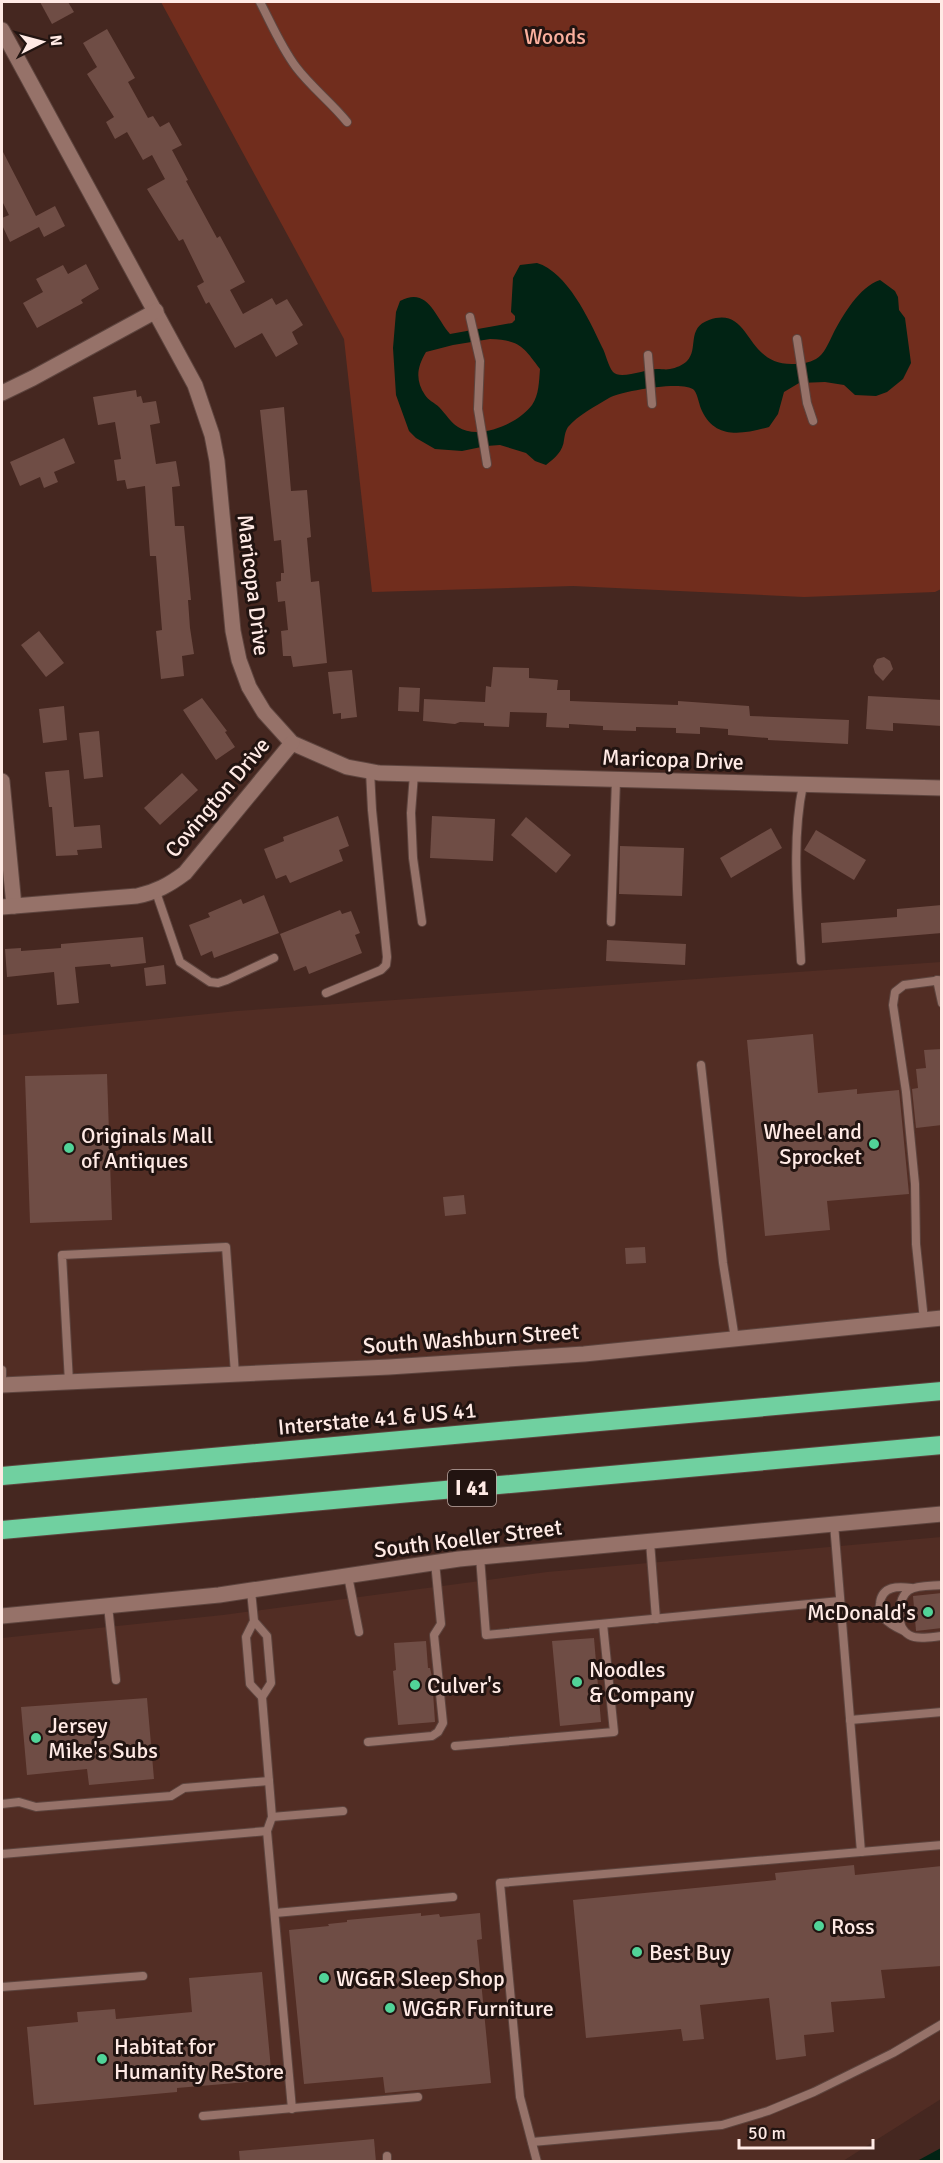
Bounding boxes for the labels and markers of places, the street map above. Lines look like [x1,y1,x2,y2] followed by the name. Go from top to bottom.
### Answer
[763,1118,862,1170] place label: Wheel and Sprocket
[81,1122,213,1174] place label: Originals Mall of Antiques
[867,1137,881,1151] marker: Wheel and Sprocket
[62,1141,76,1155] marker: Originals Mall of Antiques
[807,1599,916,1626] place label: McDonald's
[921,1605,935,1619] marker: McDonald's
[589,1656,695,1708] place label: Noodles & Company
[427,1672,501,1699] place label: Culver's
[570,1675,584,1689] marker: Noodles & Company
[408,1678,422,1692] marker: Culver's
[48,1712,158,1764] place label: Jersey Mike's Subs
[29,1731,43,1745] marker: Jersey Mike's Subs
[831,1913,875,1940] place label: Ross
[812,1919,826,1933] marker: Ross
[649,1939,732,1966] place label: Best Buy
[630,1945,644,1959] marker: Best Buy
[336,1965,505,1992] place label: WG&R Sleep Shop
[317,1971,331,1985] marker: WG&R Sleep Shop
[402,1995,554,2022] place label: WG&R Furniture
[383,2001,397,2015] marker: WG&R Furniture
[114,2033,284,2085] place label: Habitat for Humanity ReStore
[95,2052,109,2066] marker: Habitat for Humanity ReStore

